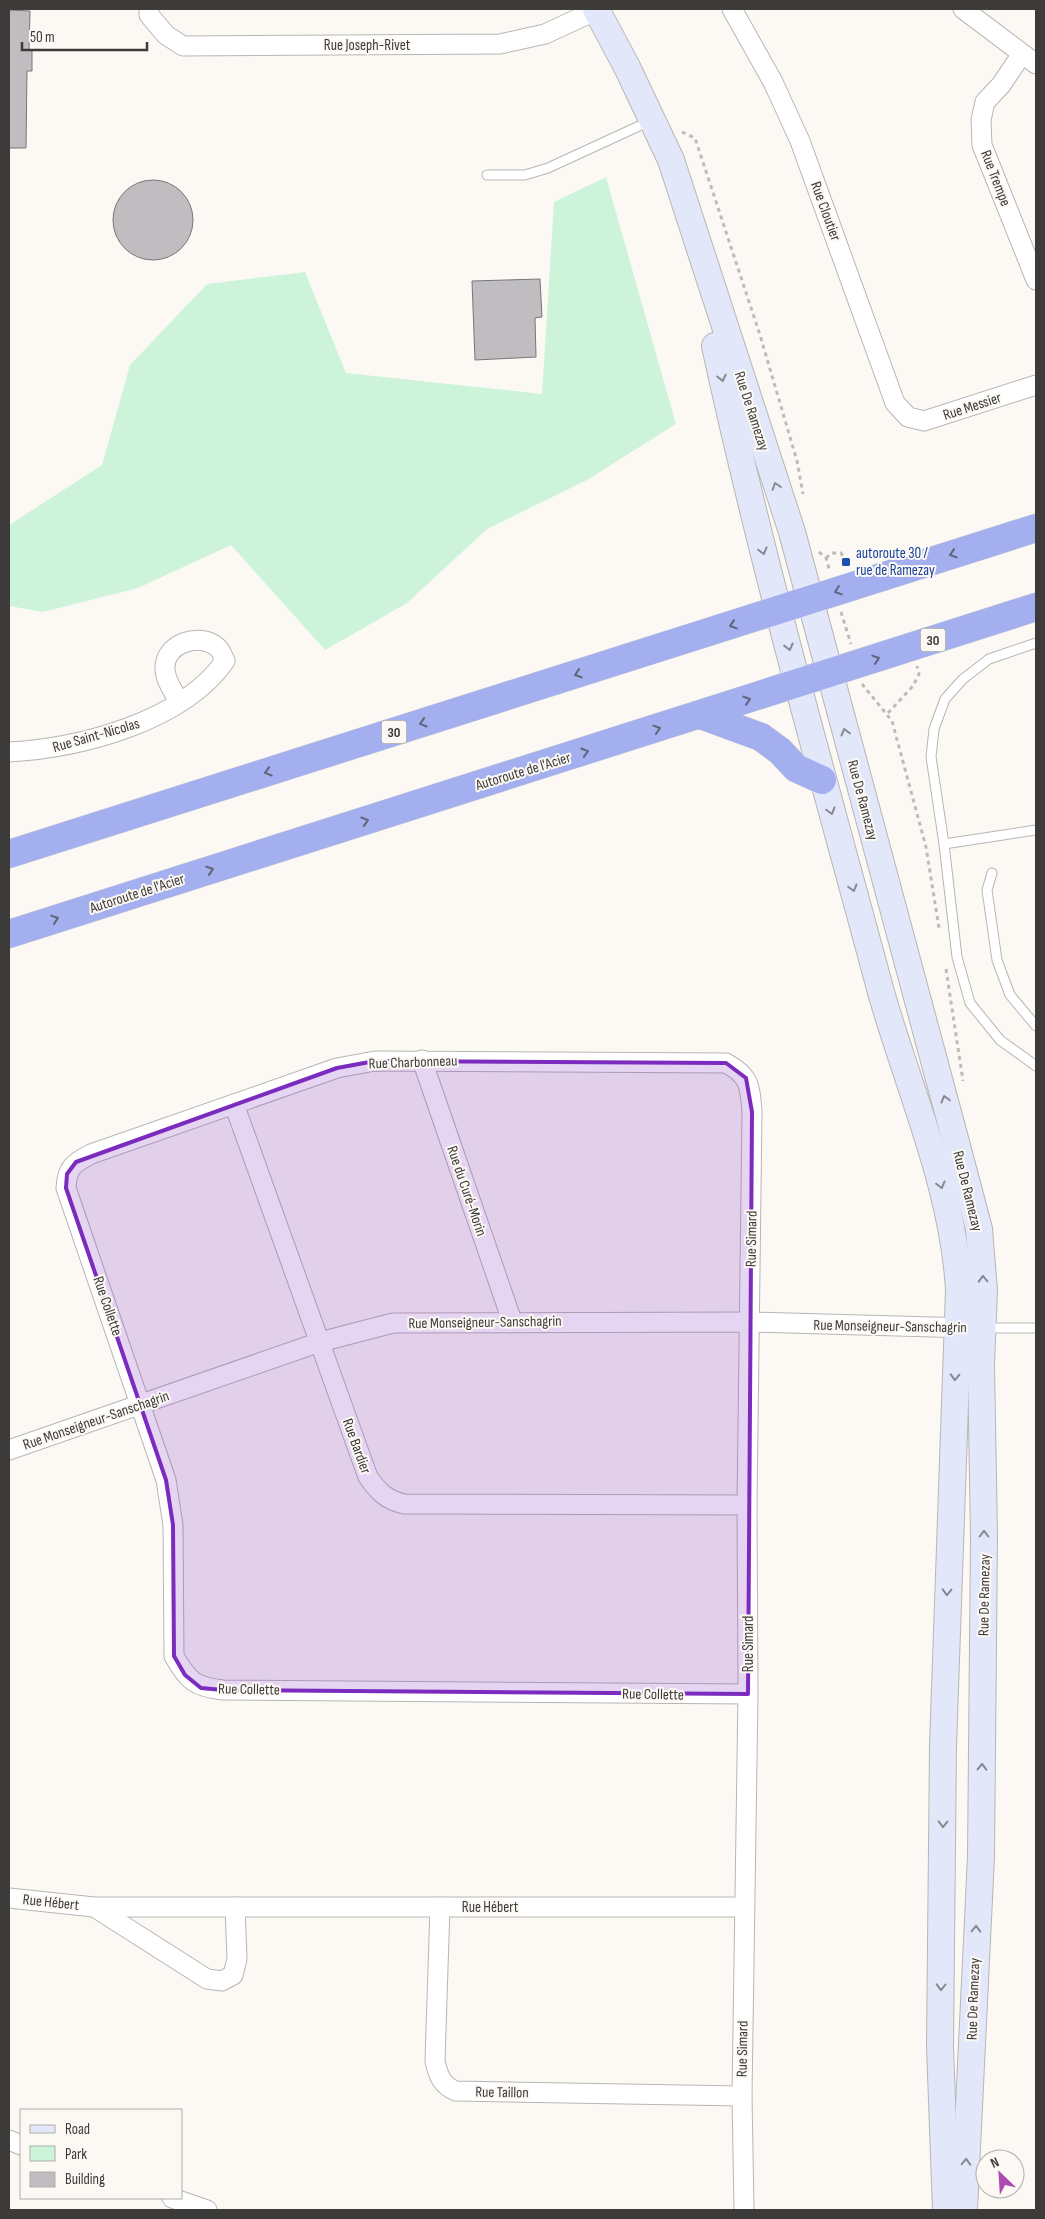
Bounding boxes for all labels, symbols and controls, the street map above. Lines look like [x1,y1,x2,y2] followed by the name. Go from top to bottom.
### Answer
[22,20,148,52] scale bar
[30,28,55,47] text: 50 m
[324,36,411,55] street label: Rue Joseph-Rivet
[976,147,1015,209] street label: Rue Trempe
[806,179,845,244] street label: Rue Cloutier
[730,369,773,453] street label: Rue De Ramezay
[716,373,727,382] one-way arrow
[941,388,1004,425] street label: Rue Messier
[772,482,782,490] one-way arrow
[856,544,935,580] place label: autoroute 30 / rue de Ramezay
[757,546,768,555] one-way arrow
[950,548,958,558] one-way arrow
[840,556,852,568] marker: autoroute 30 / rue de Ramezay
[834,586,843,596] one-way arrow
[729,619,738,629] one-way arrow
[920,628,946,652] road number: 30
[783,642,794,651] one-way arrow
[871,654,879,664] one-way arrow
[574,668,583,678] one-way arrow
[742,696,751,706] one-way arrow
[50,714,142,757] street label: Rue Saint-Nicolas
[420,717,428,727] one-way arrow
[382,720,406,744] road number: 30
[652,724,661,734] one-way arrow
[840,729,850,737] one-way arrow
[581,747,589,757] one-way arrow
[472,748,574,795] street label: Autoroute de l'Acier
[843,758,882,843] street label: Rue De Ramezay
[264,766,273,776] one-way arrow
[825,806,835,814] one-way arrow
[360,817,369,827] one-way arrow
[205,865,214,875] one-way arrow
[86,869,188,918] street label: Autoroute de l'Acier
[847,883,857,892] one-way arrow
[51,915,59,925] one-way arrow
[368,1051,458,1074] street label: Rue Charbonneau
[940,1095,950,1103] one-way arrow
[442,1143,491,1239] street label: Rue du Curé-Morin
[948,1149,987,1234] street label: Rue De Ramezay
[936,1180,946,1188] one-way arrow
[742,1211,761,1267] street label: Rue Simard
[89,1274,127,1338] street label: Rue Collette
[978,1275,989,1283] one-way arrow
[408,1312,562,1333] street label: Rue Monseigneur-Sanschagrin
[813,1316,967,1337] street label: Rue Monseigneur-Sanschagrin
[949,1373,960,1381] one-way arrow
[21,1387,172,1454] street label: Rue Monseigneur-Sanschagrin
[338,1416,376,1477] street label: Rue Bardier
[979,1530,989,1538] one-way arrow
[974,1553,995,1636] street label: Rue De Ramezay
[942,1588,953,1596] one-way arrow
[739,1616,758,1672] street label: Rue Simard
[218,1679,280,1700] street label: Rue Collette
[622,1684,684,1705] street label: Rue Collette
[977,1763,987,1770] one-way arrow
[937,1820,948,1828] one-way arrow
[22,1890,80,1915] street label: Rue Hébert
[462,1898,519,1917] street label: Rue Hébert
[971,1925,981,1933] one-way arrow
[963,1957,984,2041] street label: Rue De Ramezay
[936,1983,946,1991] one-way arrow
[733,2021,752,2077] street label: Rue Simard
[475,2083,529,2102] street label: Rue Taillon
[20,2109,182,2199] legend
[65,2120,90,2139] text: Road
[65,2145,87,2164] text: Park
[975,2149,1025,2199] north arrow
[988,2153,1002,2172] text: N
[960,2157,971,2165] one-way arrow
[65,2170,105,2189] text: Building

